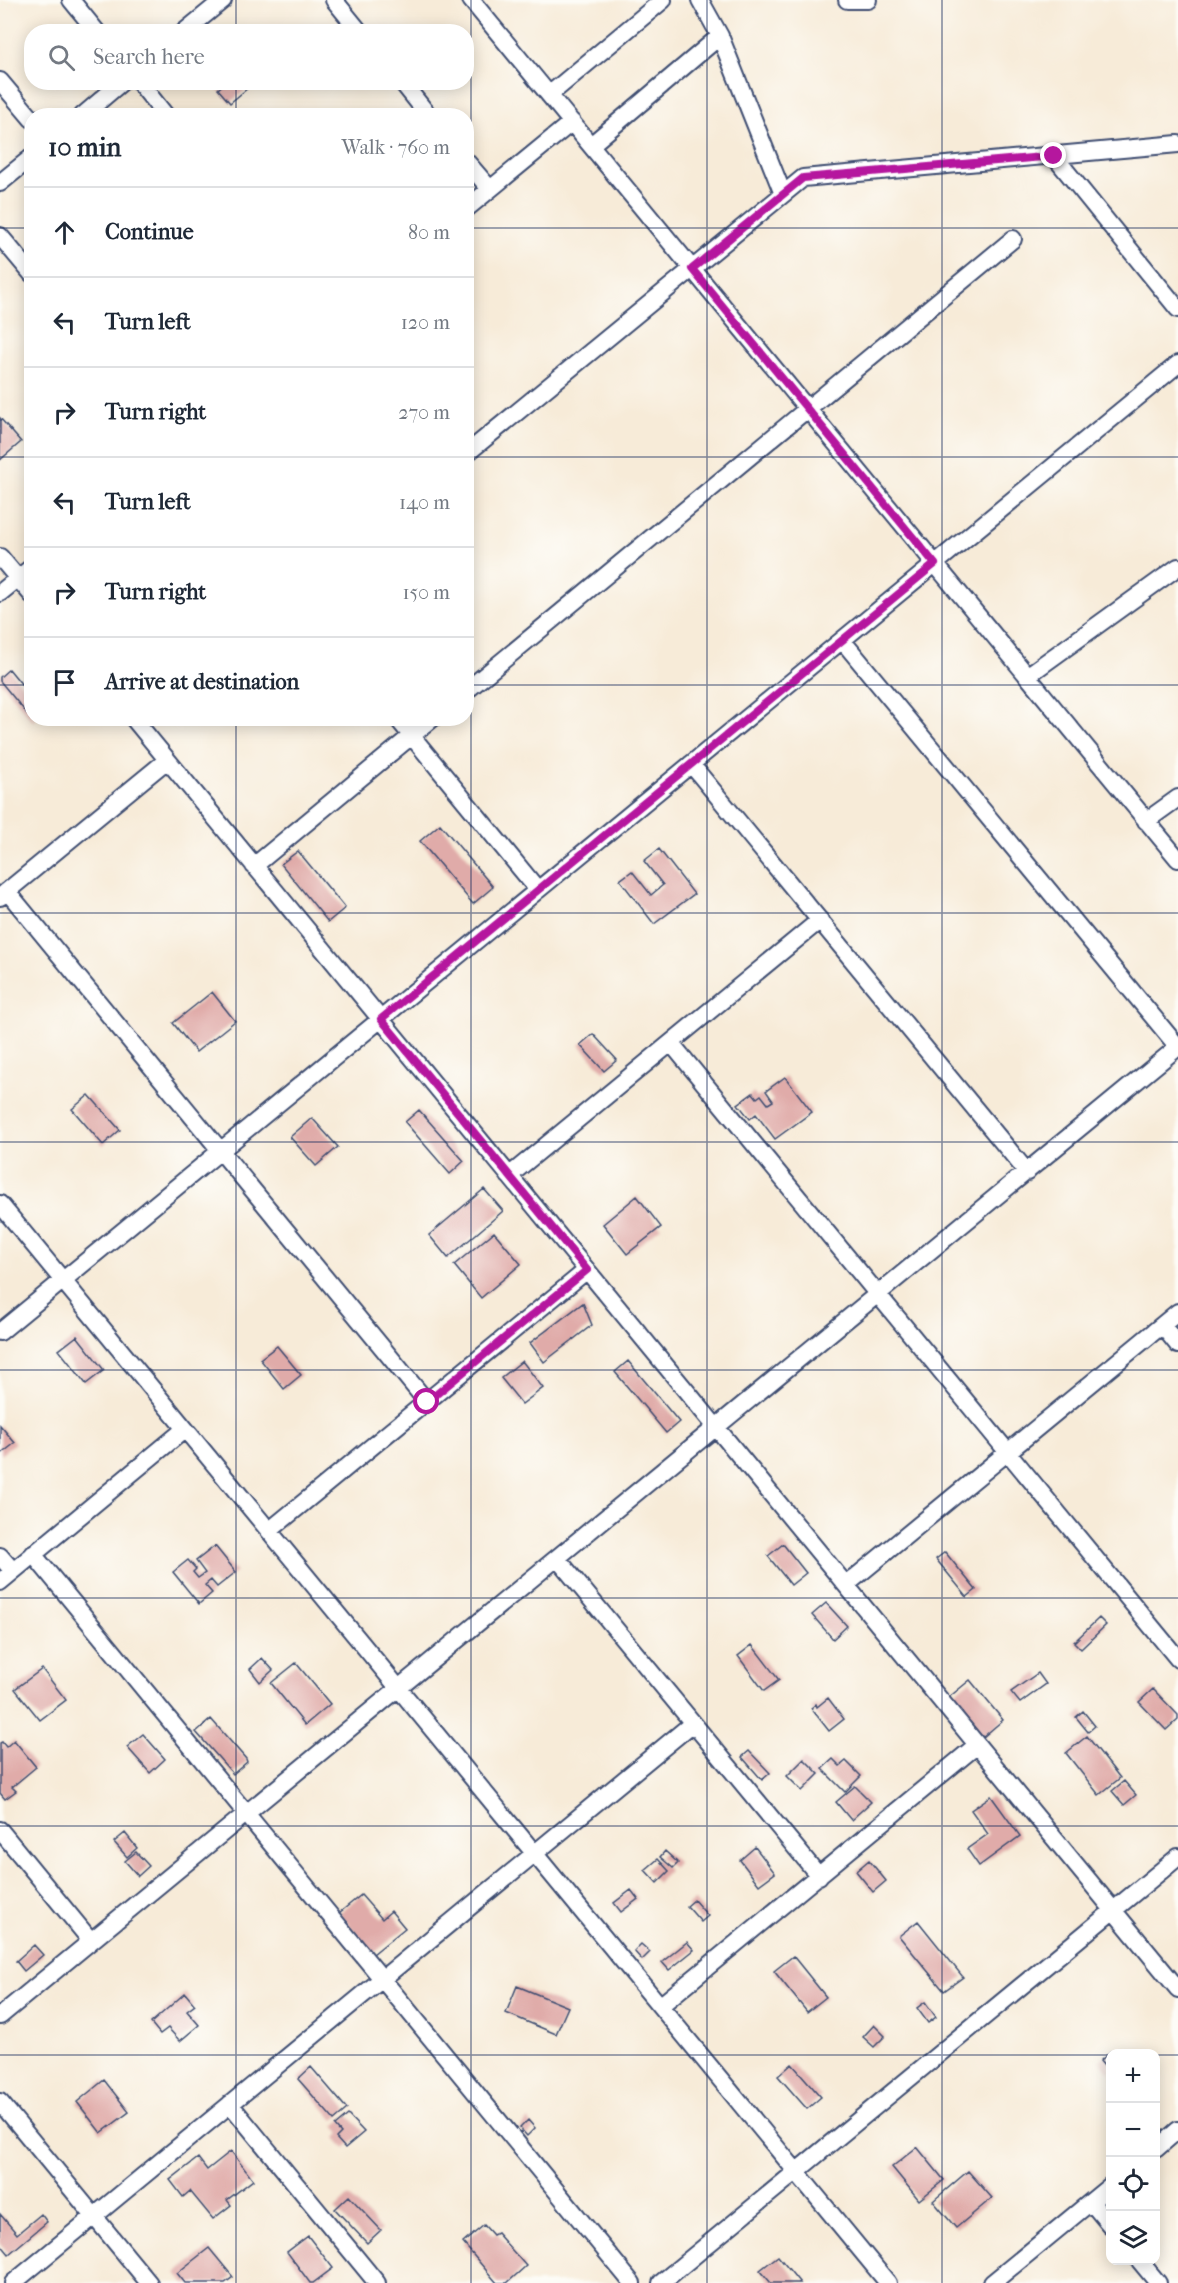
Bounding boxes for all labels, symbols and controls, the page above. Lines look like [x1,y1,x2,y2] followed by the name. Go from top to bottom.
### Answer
[24,24,474,90] search box
[45,41,78,74] icon: search
[93,44,205,70] text: Search here
[48,132,121,163] text: 10 min
[342,136,450,159] text: Walk · 760 m
[1040,142,1066,168] route end
[48,216,81,249] icon: ahead
[105,219,194,245] text: Continue
[408,221,450,244] text: 80 m
[48,306,81,339] icon: left
[105,309,191,335] text: Turn left
[401,311,450,334] text: 120 m
[48,396,81,429] icon: right
[105,399,206,425] text: Turn right
[398,401,450,424] text: 270 m
[48,486,81,519] icon: left
[105,489,191,515] text: Turn left
[399,491,450,514] text: 140 m
[48,576,81,609] icon: right
[105,579,206,605] text: Turn right
[402,581,450,604] text: 150 m
[48,666,81,699] icon: arrive
[105,669,299,695] text: Arrive at destination
[413,1388,439,1414] route start
[1106,2049,1160,2265] map controls
[1106,2049,1160,2103] button: +
[1106,2103,1160,2157] button: −
[1106,2157,1160,2211] button: locate
[1106,2211,1160,2265] button: layers

